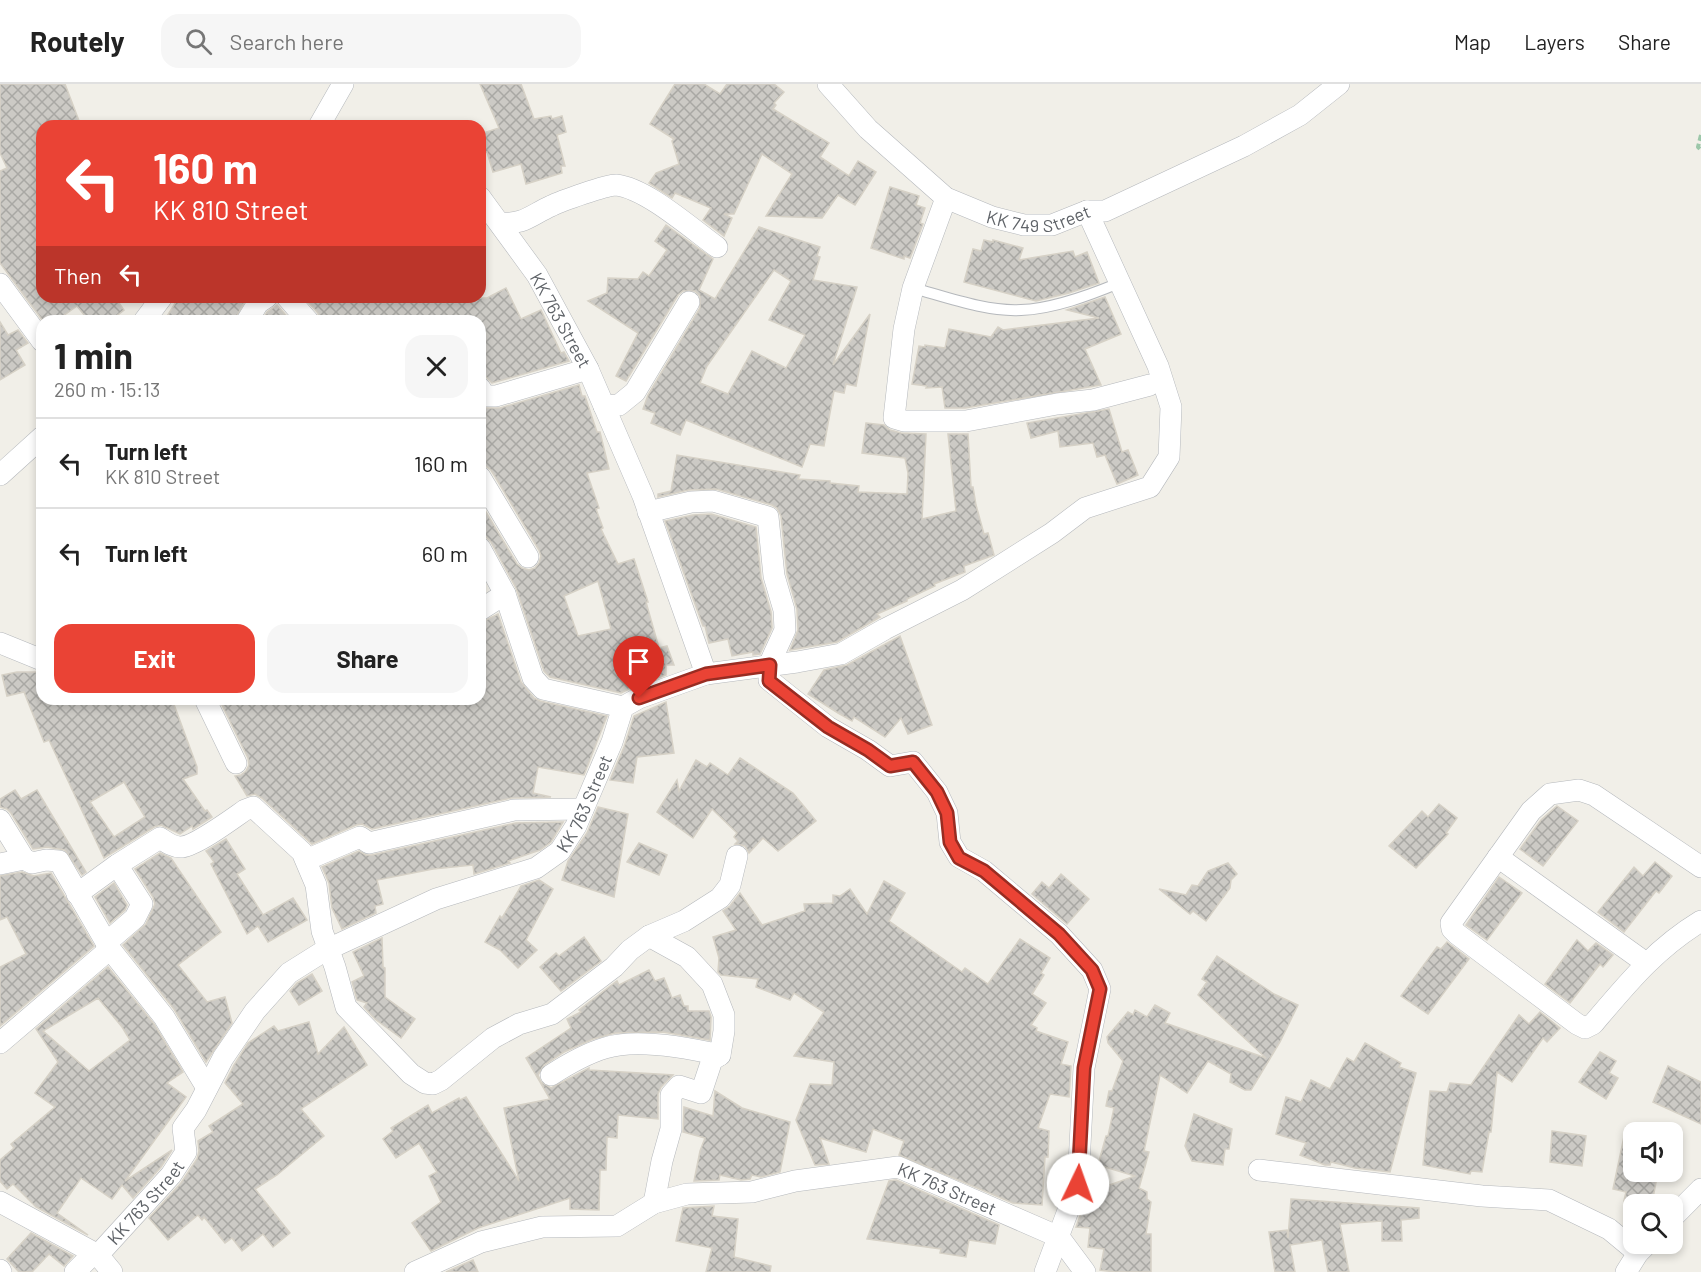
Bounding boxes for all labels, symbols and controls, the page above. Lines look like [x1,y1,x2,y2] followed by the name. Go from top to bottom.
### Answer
[161,14,581,68] search box
[30,24,125,58] text: Routely
[182,25,215,58] icon: search
[230,28,344,54] text: Search here
[1454,29,1491,54] text: Map
[1524,29,1585,54] text: Layers
[1618,29,1671,54] text: Share
[153,142,258,192] text: 160 m
[54,144,132,222] icon: left
[153,193,309,225] text: KK 810 Street
[984,200,1093,236] street label: KK 749 Street
[114,258,147,291] icon: left
[54,262,102,288] text: Then
[526,269,596,371] street label: KK 763 Street
[54,333,133,376] text: 1 min
[405,335,468,398] button: close
[54,377,160,401] text: 260 m · 15:13
[105,438,188,464] text: Turn left
[54,447,87,480] icon: left
[414,450,468,476] text: 160 m
[105,464,220,488] text: KK 810 Street
[54,537,87,570] icon: left
[105,540,188,566] text: Turn left
[422,540,468,566] text: 60 m
[54,624,255,693] button: Exit
[267,624,468,693] button: Share
[613,636,664,698] pin
[622,645,655,678] icon: arrive
[551,751,616,856] street label: KK 763 Street
[1623,1122,1683,1254] map controls
[1623,1122,1683,1182] button: sound
[1046,1152,1110,1216] position arrow
[102,1156,189,1249] street label: KK 763 Street
[894,1157,1000,1219] street label: KK 763 Street
[1623,1194,1683,1254] button: search

